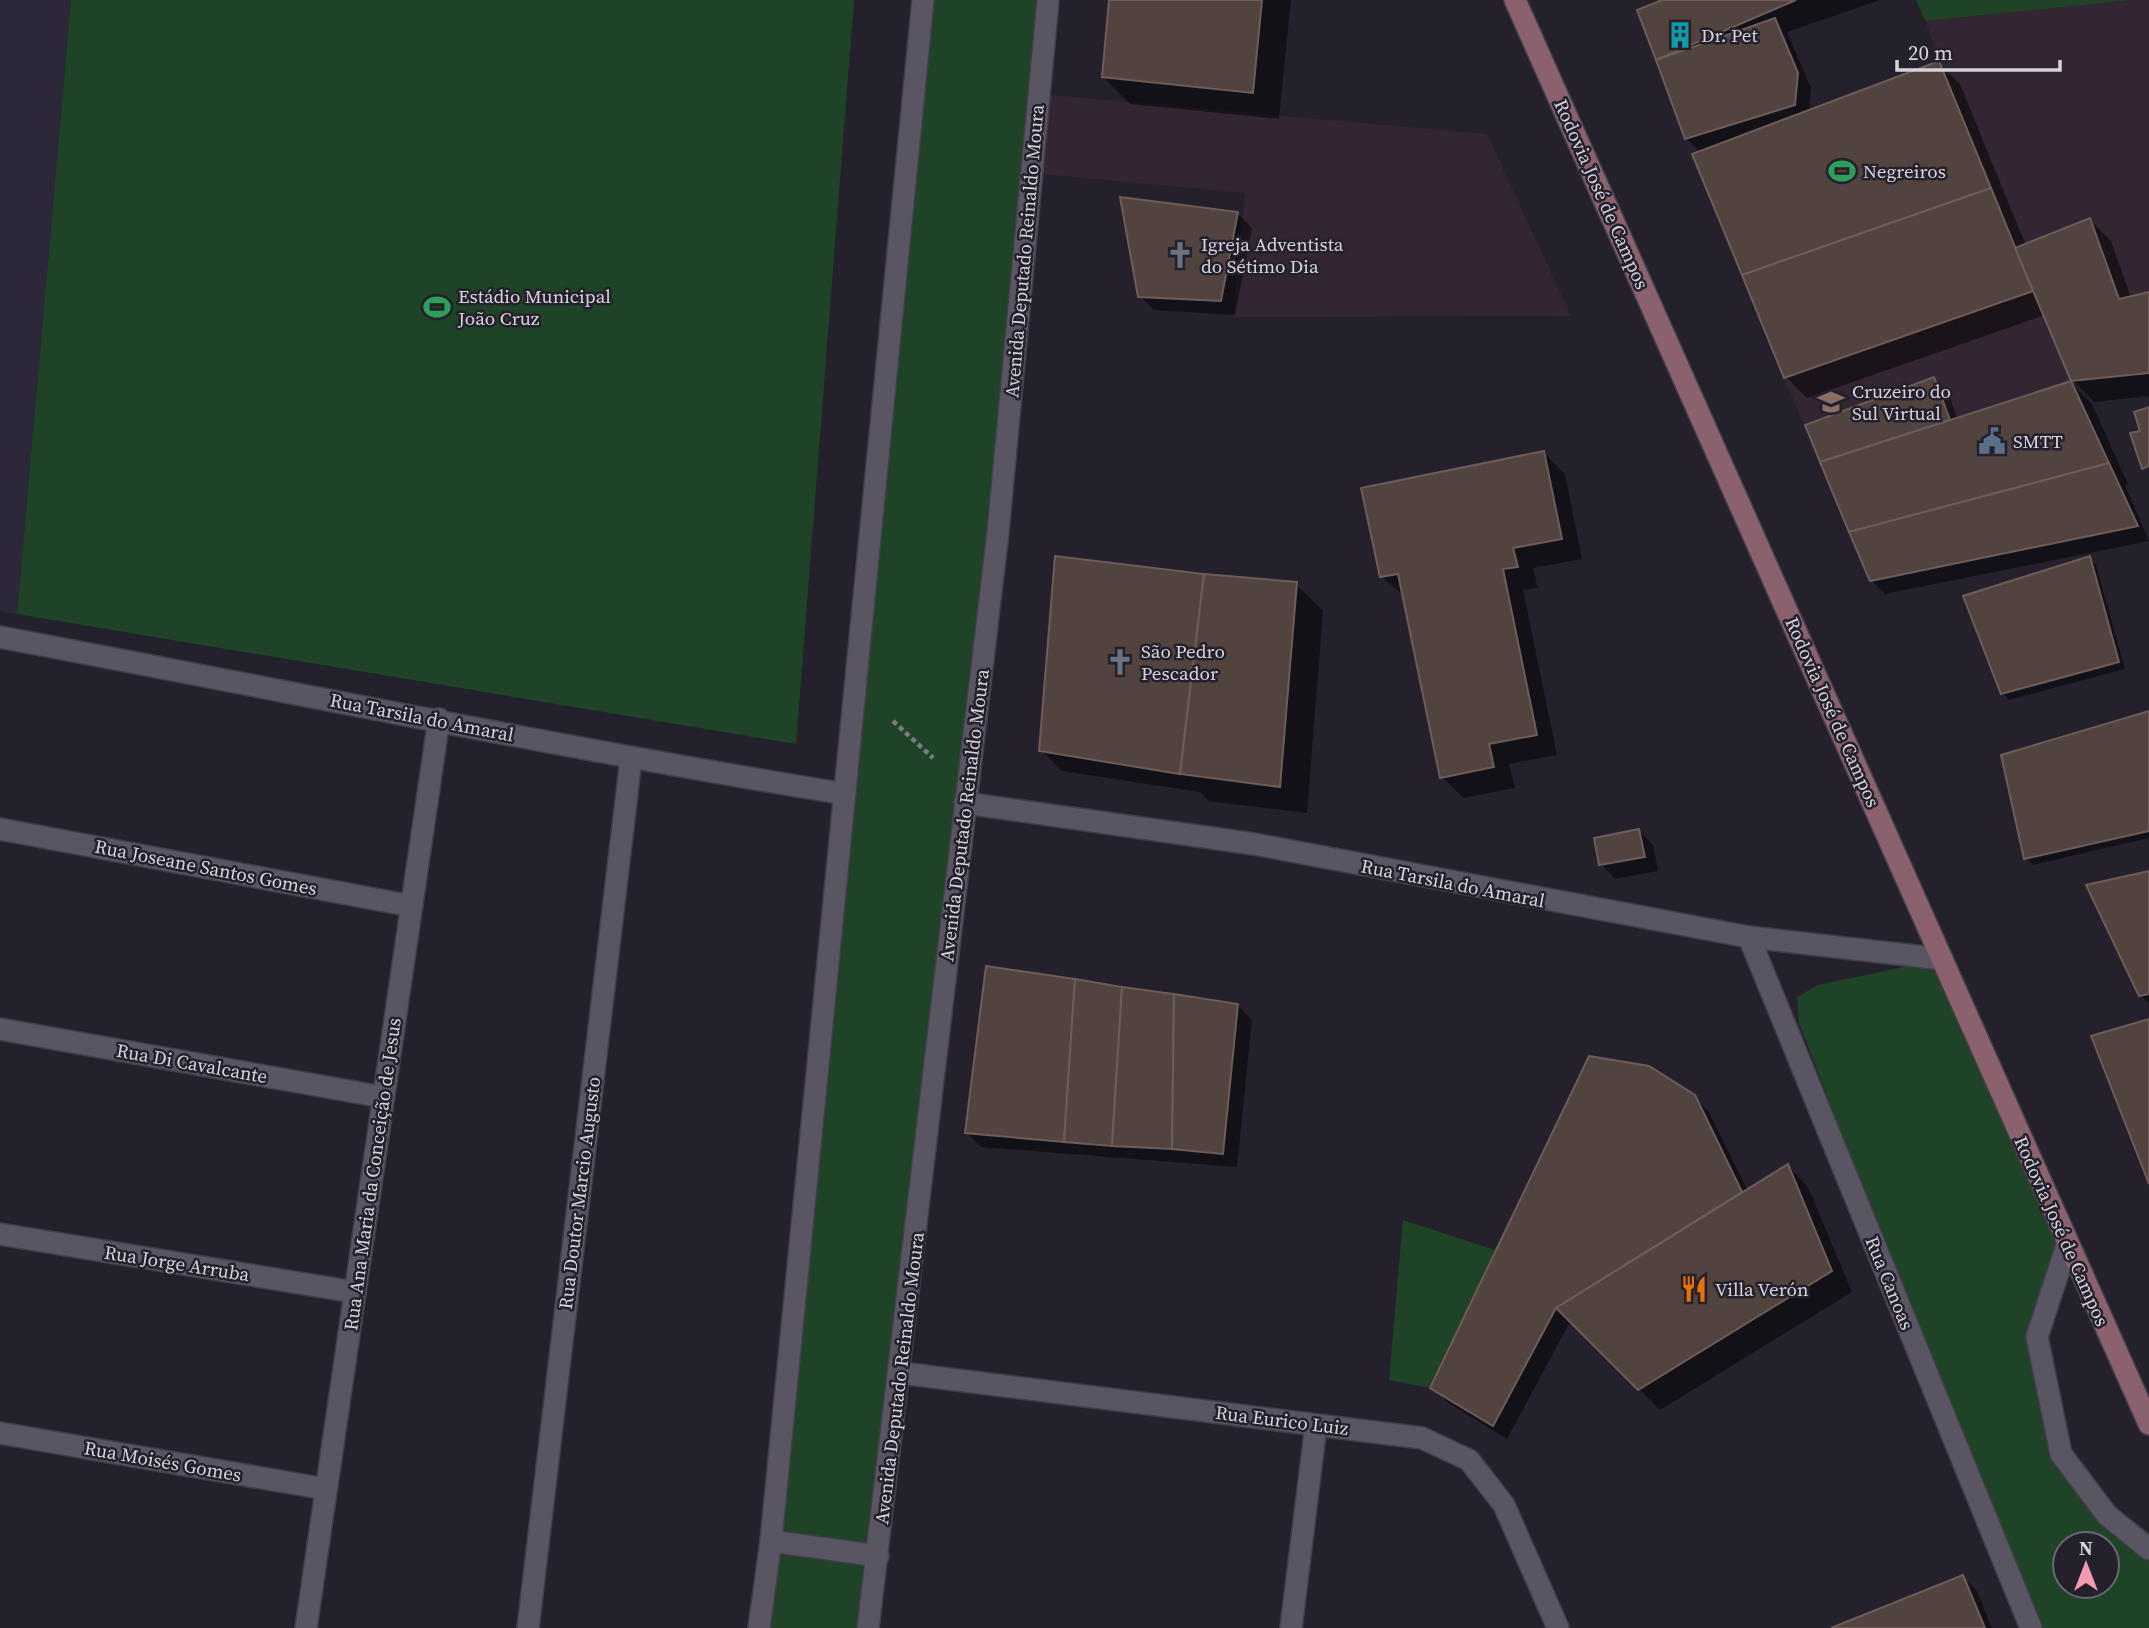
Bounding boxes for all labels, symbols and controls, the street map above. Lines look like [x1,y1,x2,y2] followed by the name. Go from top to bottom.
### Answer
[1665,20,1695,50] building icon: Dr. Pet
[1701,22,1758,48] place label: Dr. Pet
[1897,28,2060,72] scale bar
[1908,38,1953,67] text: 20 m
[1548,95,1656,293] street label: Rodovia José de Campos
[998,103,1050,399] street label: Avenida Deputado Reinaldo Moura
[1827,156,1857,186] sports icon: Negreiros
[1863,158,1946,184] place label: Negreiros
[1201,231,1344,279] place label: Igreja Adventista do Sétimo Dia
[1165,240,1195,270] church icon: Igreja Adventista do Sétimo Dia
[457,283,611,331] place label: Estádio Municipal João Cruz
[422,292,452,322] sports icon: Estádio Municipal João Cruz
[1852,378,1951,426] place label: Cruzeiro do Sul Virtual
[1816,387,1846,417] school or university icon: Cruzeiro do Sul Virtual
[1977,426,2007,456] public building icon: SMTT
[2013,428,2063,454] place label: SMTT
[1779,613,1887,811] street label: Rodovia José de Campos
[1141,638,1225,686] place label: São Pedro Pescador
[1105,647,1135,677] church icon: São Pedro Pescador
[933,667,995,963] street label: Avenida Deputado Reinaldo Moura
[328,686,516,748] street label: Rua Tarsila do Amaral
[93,833,319,901] street label: Rua Joseane Santos Gomes
[1359,852,1547,914] street label: Rua Tarsila do Amaral
[337,1016,407,1332] street label: Rua Ana Maria da Conceição de Jesus
[114,1037,270,1089] street label: Rua Di Cavalcante
[552,1075,606,1311] street label: Rua Doutor Marcio Augusto
[2008,1132,2116,1330] street label: Rodovia José de Campos
[868,1230,930,1526] street label: Avenida Deputado Reinaldo Moura
[1859,1232,1921,1334] street label: Rua Canoas
[103,1239,252,1287] street label: Rua Jorge Arruba
[1679,1274,1709,1304] restaurant icon: Villa Verón
[1715,1276,1809,1302] place label: Villa Verón
[1214,1399,1350,1441] street label: Rua Eurico Luiz
[82,1434,244,1488] street label: Rua Moisés Gomes
[2051,1530,2121,1600] north arrow
[2079,1535,2093,1561] text: N

